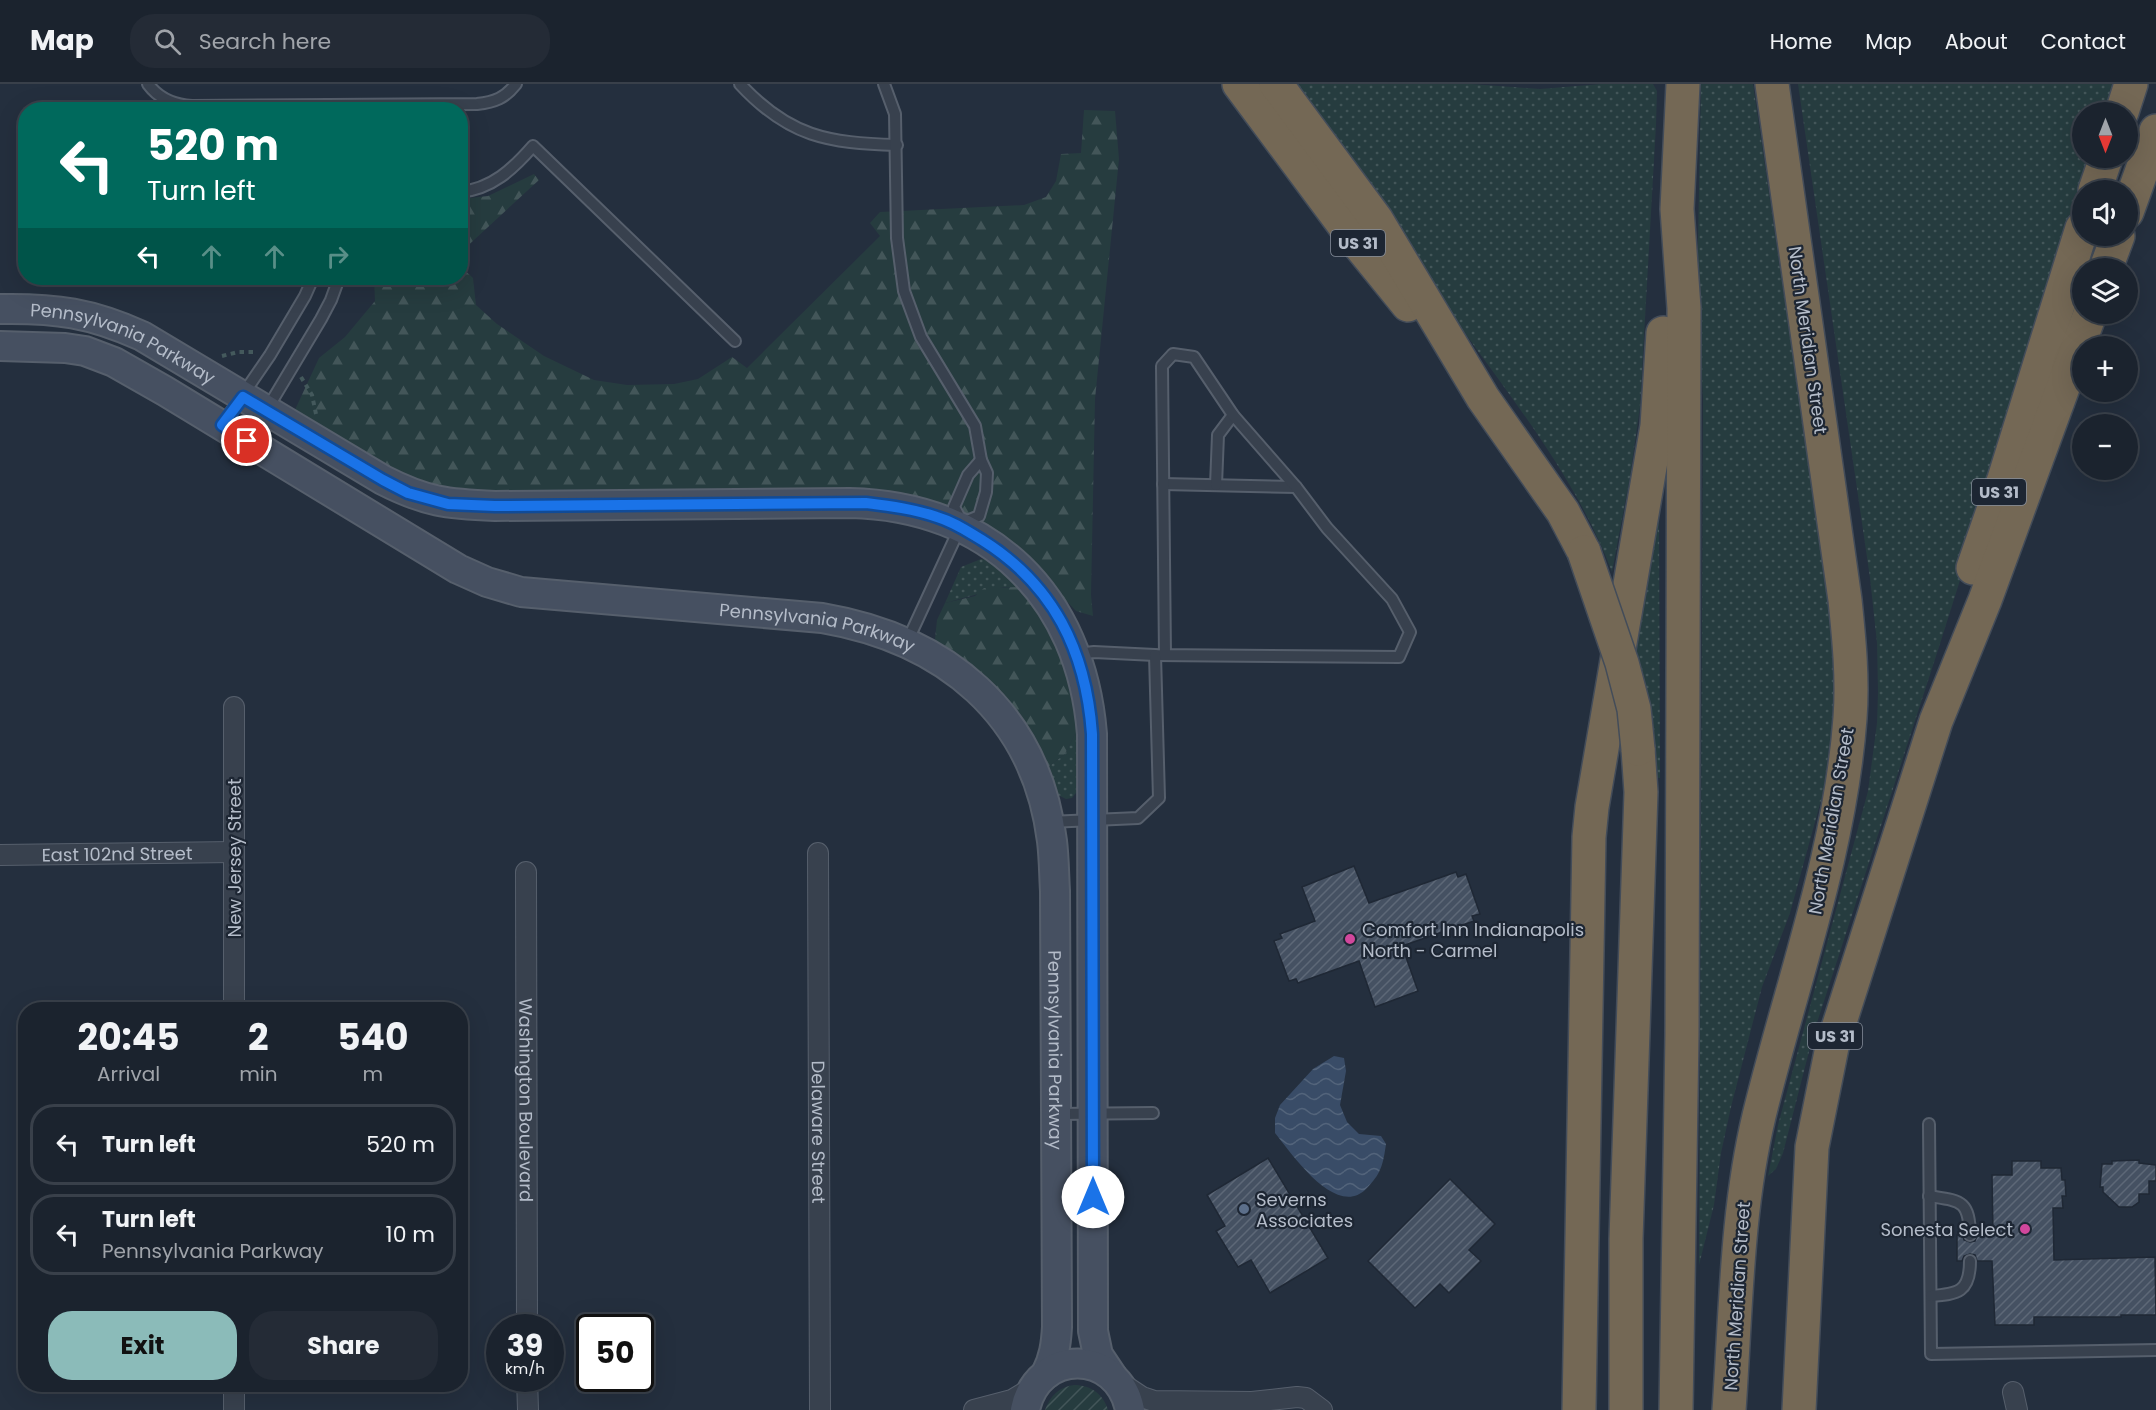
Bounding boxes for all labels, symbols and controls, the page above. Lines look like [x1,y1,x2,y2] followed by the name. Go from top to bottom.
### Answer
[130,14,550,68] search box
[30,21,94,60] text: Map
[151,25,184,58] icon: search
[199,26,331,57] text: Search here
[1770,27,1832,56] text: Home
[1865,27,1912,56] text: Map
[1945,27,2008,56] text: About
[2041,27,2126,56] text: Contact
[2072,102,2138,168] north arrow
[2072,102,2138,480] map controls
[147,116,279,175] text: 520 m
[48,126,126,204] icon: left
[147,172,256,209] text: Turn left
[2072,180,2138,246] button: sound
[1331,230,1385,256] road number: US 31
[132,240,165,273] icon: left
[195,240,228,273] icon: ahead
[258,240,291,273] icon: ahead
[321,240,354,273] icon: right
[1782,245,1834,435] street label: North Meridian Street
[2072,258,2138,324] button: layers
[30,297,220,390] street label: Pennsylvania Parkway
[2072,336,2138,402] button: +
[2072,414,2138,480] button: −
[221,415,272,466] pin
[230,424,263,457] icon: arrive
[1972,479,2026,505] road number: US 31
[718,597,919,658] street label: Pennsylvania Parkway
[1802,726,1860,916] street label: North Meridian Street
[222,779,247,938] street label: New Jersey Street
[41,840,193,867] street label: East 102nd Street
[1362,917,1584,963] place label: Comfort Inn Indianapolis North - Carmel
[1343,932,1357,946] marker: Comfort Inn Indianapolis North - Carmel
[1043,950,1069,1150] street label: Pennsylvania Parkway
[514,998,539,1202] street label: Washington Boulevard
[78,1012,180,1063] text: 20:45
[248,1012,269,1063] text: 2
[337,1012,408,1063] text: 540
[1808,1023,1862,1049] road number: US 31
[97,1060,160,1088] text: Arrival
[239,1060,278,1088] text: min
[362,1060,383,1088] text: m
[806,1060,832,1204] street label: Delaware Street
[51,1128,84,1161] icon: left
[102,1129,196,1160] text: Turn left
[366,1129,435,1160] text: 520 m
[1061,1165,1125,1229] position arrow
[1256,1187,1353,1233] place label: Severns Associates
[1718,1201,1756,1391] street label: North Meridian Street
[1237,1202,1251,1216] marker: Severns Associates
[102,1204,196,1235] text: Turn left
[1881,1217,2013,1242] place label: Sonesta Select
[51,1218,84,1251] icon: left
[386,1219,435,1250] text: 10 m
[2018,1222,2032,1236] marker: Sonesta Select
[102,1237,324,1265] text: Pennsylvania Parkway
[48,1311,237,1380] button: Exit
[249,1311,438,1380] button: Share
[576,1314,654,1392] speed limit sign: 50
[507,1324,543,1367] text: 39
[505,1358,545,1379] text: km/h

